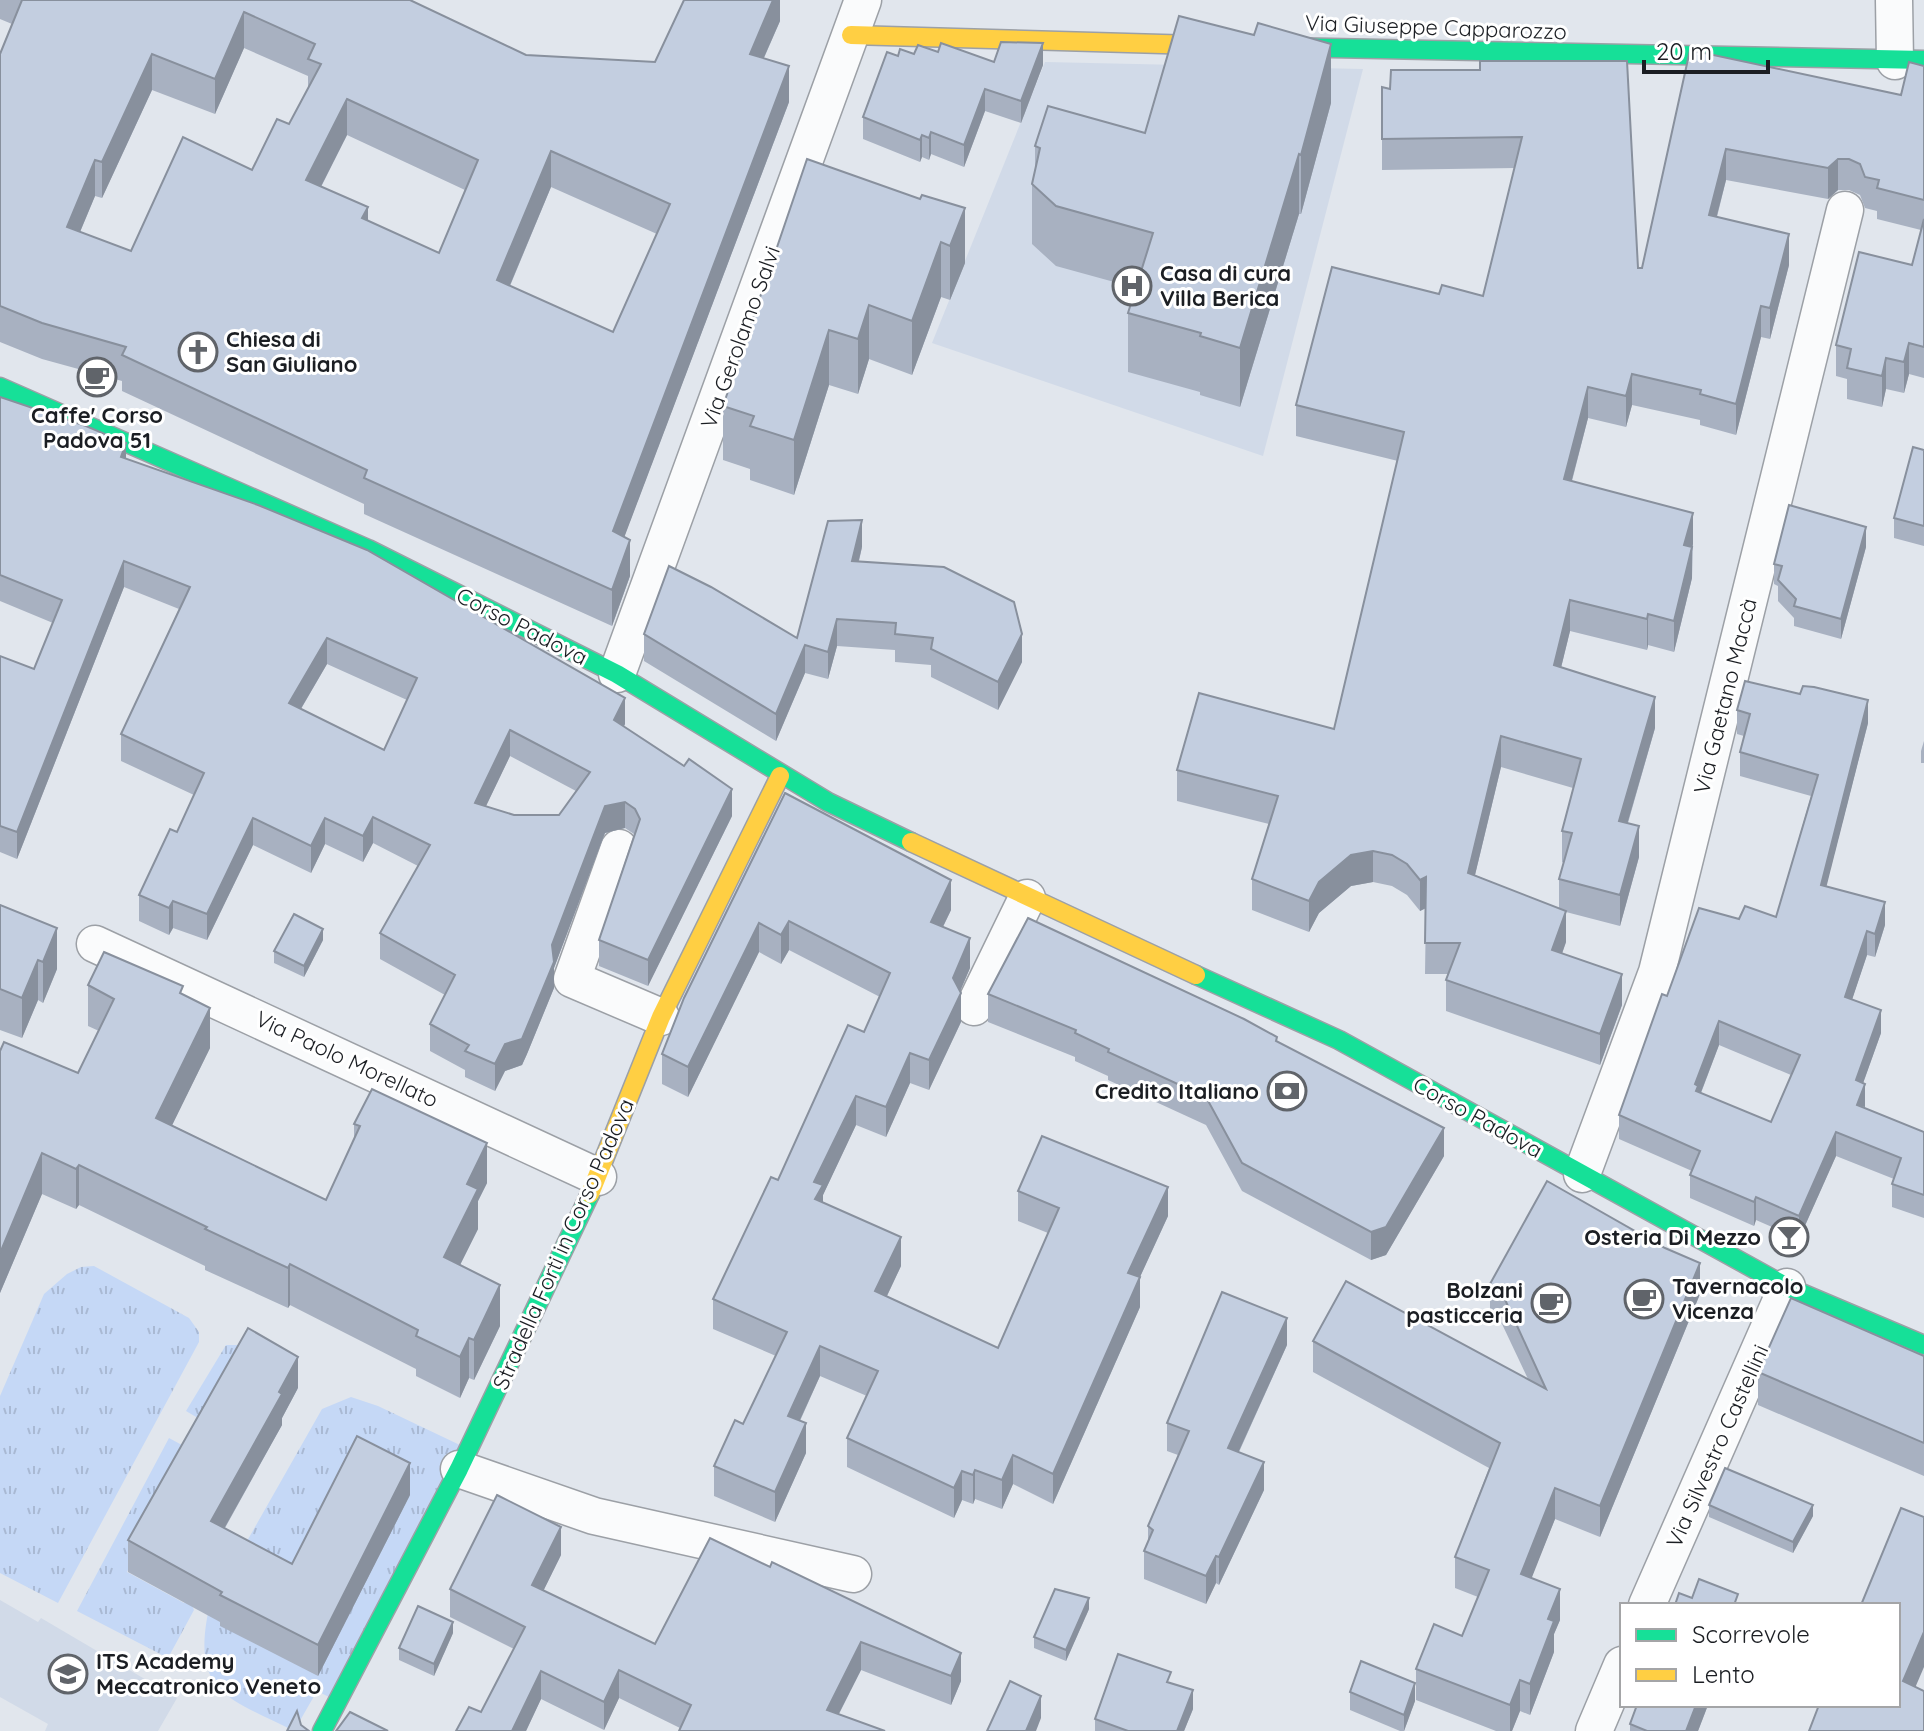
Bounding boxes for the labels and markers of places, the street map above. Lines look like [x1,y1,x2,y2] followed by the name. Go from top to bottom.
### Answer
[1160,259,1291,312] place label: Casa di cura Villa Berica
[1111,265,1153,307] hospital icon: Casa di cura Villa Berica
[226,325,357,378] place label: Chiesa di San Giuliano
[177,331,219,373] church icon: Chiesa di San Giuliano
[76,356,118,398] cafe icon: Caffe' Corso Padova 51
[31,401,163,454] place label: Caffe' Corso Padova 51
[1266,1070,1308,1112] bank icon: Credito Italiano
[1095,1077,1259,1105] place label: Credito Italiano
[1768,1216,1810,1258] bar icon: Osteria Di Mezzo
[1584,1223,1761,1251] place label: Osteria Di Mezzo
[1672,1272,1803,1325] place label: Tavernacolo Vicenza
[1406,1276,1523,1329] place label: Bolzani pasticceria
[1623,1278,1665,1320] cafe icon: Tavernacolo Vicenza
[1530,1282,1572,1324] cafe icon: Bolzani pasticceria
[96,1647,321,1700] place label: ITS Academy Meccatronico Veneto
[47,1653,89,1695] school or university icon: ITS Academy Meccatronico Veneto

